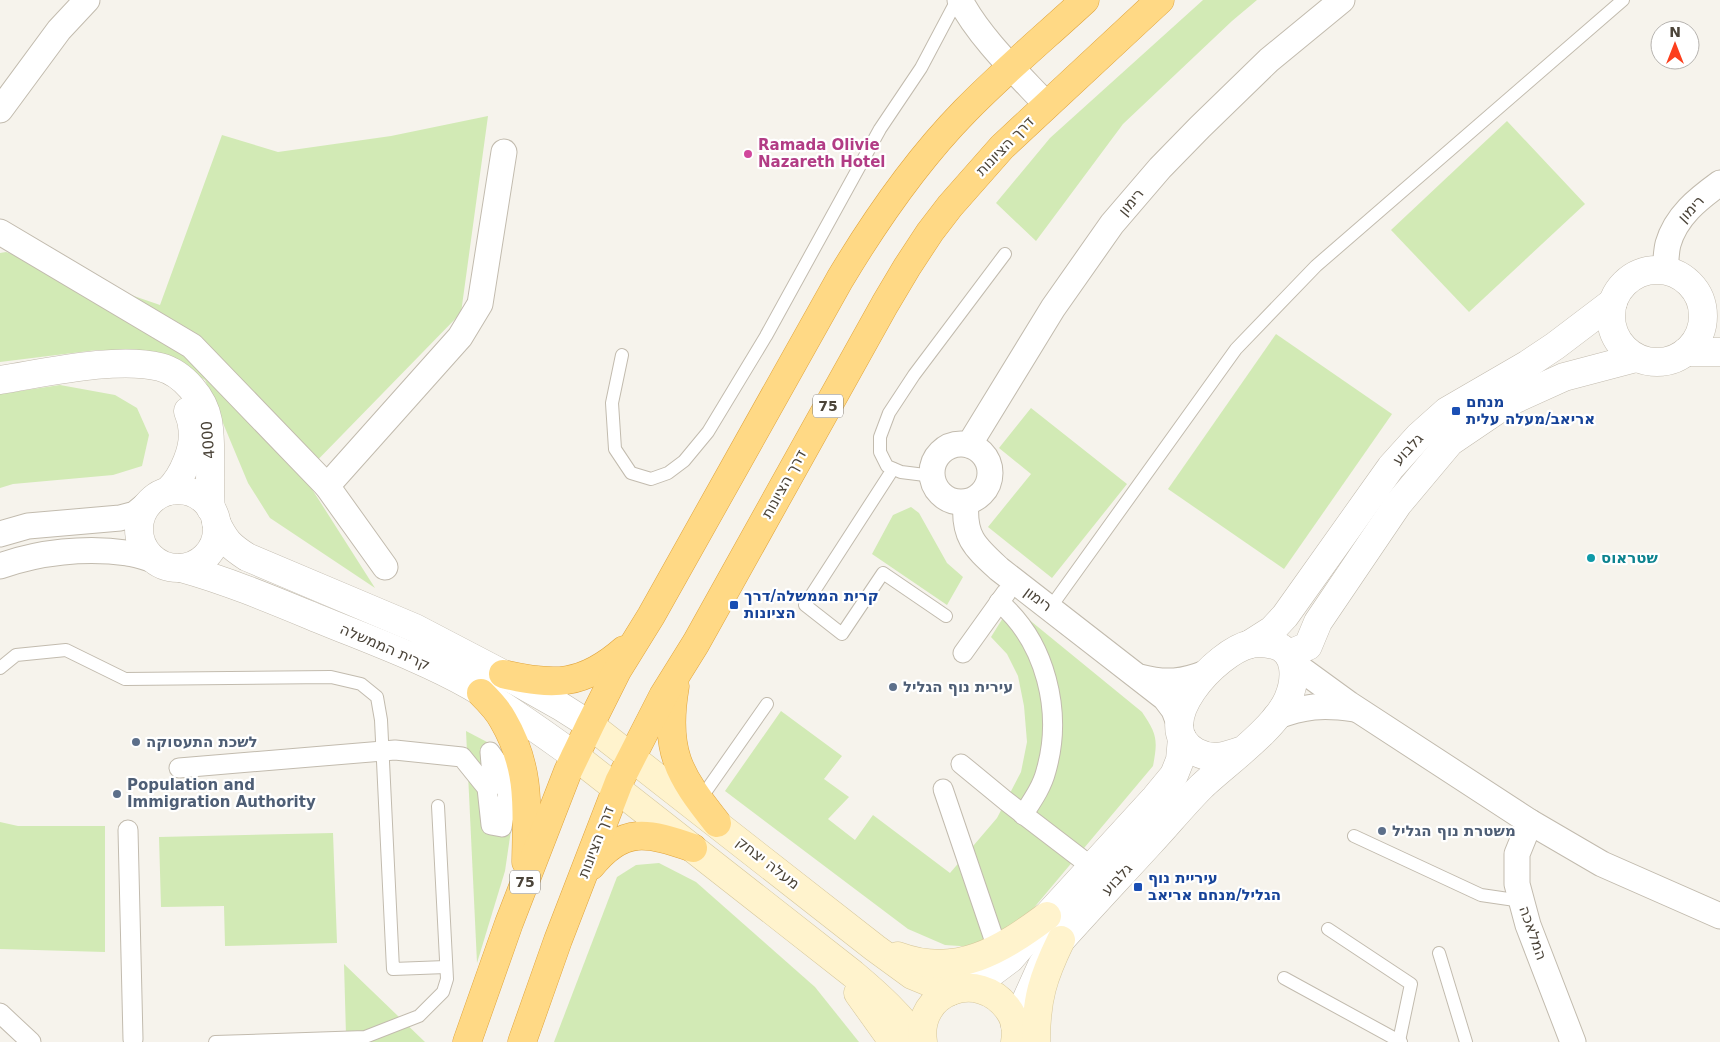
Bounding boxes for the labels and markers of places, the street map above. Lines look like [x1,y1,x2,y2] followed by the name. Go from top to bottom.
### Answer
[758,136,886,171] place label: Ramada Olivie Nazareth Hotel
[742,148,754,160] marker: Ramada Olivie Nazareth Hotel
[1466,393,1595,428] place label: מנחם אריאב/מעלה עלית
[1450,405,1462,417] marker: מנחם אריאב/מעלה עלית
[1601,549,1658,567] place label: שטראוס
[1585,552,1597,564] marker: שטראוס
[744,587,879,622] place label: קרית הממשלה/דרך הציונות
[728,599,740,611] marker: קרית הממשלה/דרך הציונות
[903,678,1013,696] place label: עירית נוף הגליל
[887,681,899,693] marker: עירית נוף הגליל
[146,733,258,751] place label: לשכת התעסוקה
[130,736,142,748] marker: לשכת התעסוקה
[127,776,316,811] place label: Population and Immigration Authority
[111,788,123,800] marker: Population and Immigration Authority
[1392,822,1516,840] place label: משטרת נוף הגליל
[1376,825,1388,837] marker: משטרת נוף הגליל
[1148,869,1281,904] place label: עיריית נוף הגליל/מנחם אריאב
[1132,881,1144,893] marker: עיריית נוף הגליל/מנחם אריאב

